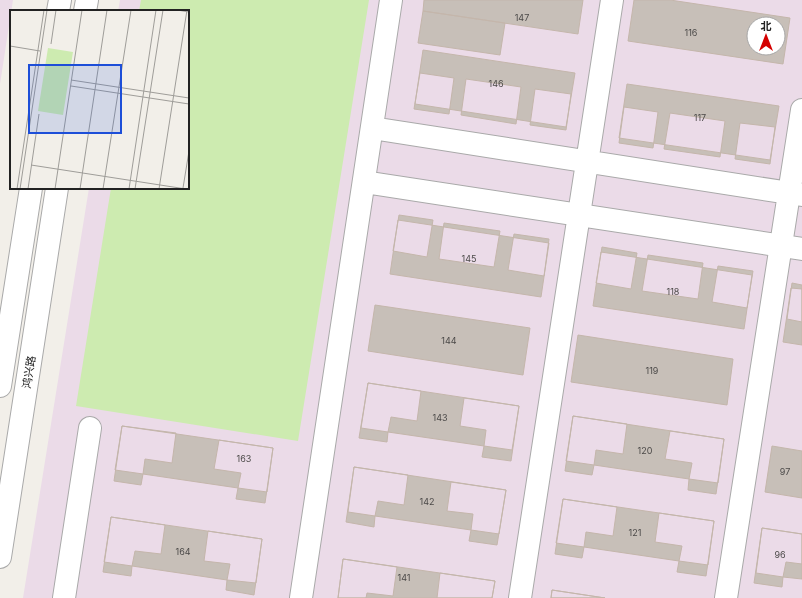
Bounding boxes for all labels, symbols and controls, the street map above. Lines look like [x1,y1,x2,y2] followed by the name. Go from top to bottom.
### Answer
[10,10,189,189] inset map
[515,12,529,23] house number: 147
[746,16,786,56] north arrow
[761,19,772,33] text: 北
[685,27,698,38] house number: 116
[488,78,504,89] house number: 146
[694,112,706,123] house number: 117
[462,253,476,264] house number: 145
[667,286,680,297] house number: 118
[441,335,457,346] house number: 144
[20,355,38,389] street label: 鸿兴路
[646,365,659,376] house number: 119
[432,412,448,423] house number: 143
[638,445,653,456] house number: 120
[237,453,252,464] house number: 163
[780,466,790,477] house number: 97
[420,496,434,507] house number: 142
[629,527,641,538] house number: 121
[175,546,191,557] house number: 164
[774,549,786,560] house number: 96
[398,572,410,583] house number: 141

